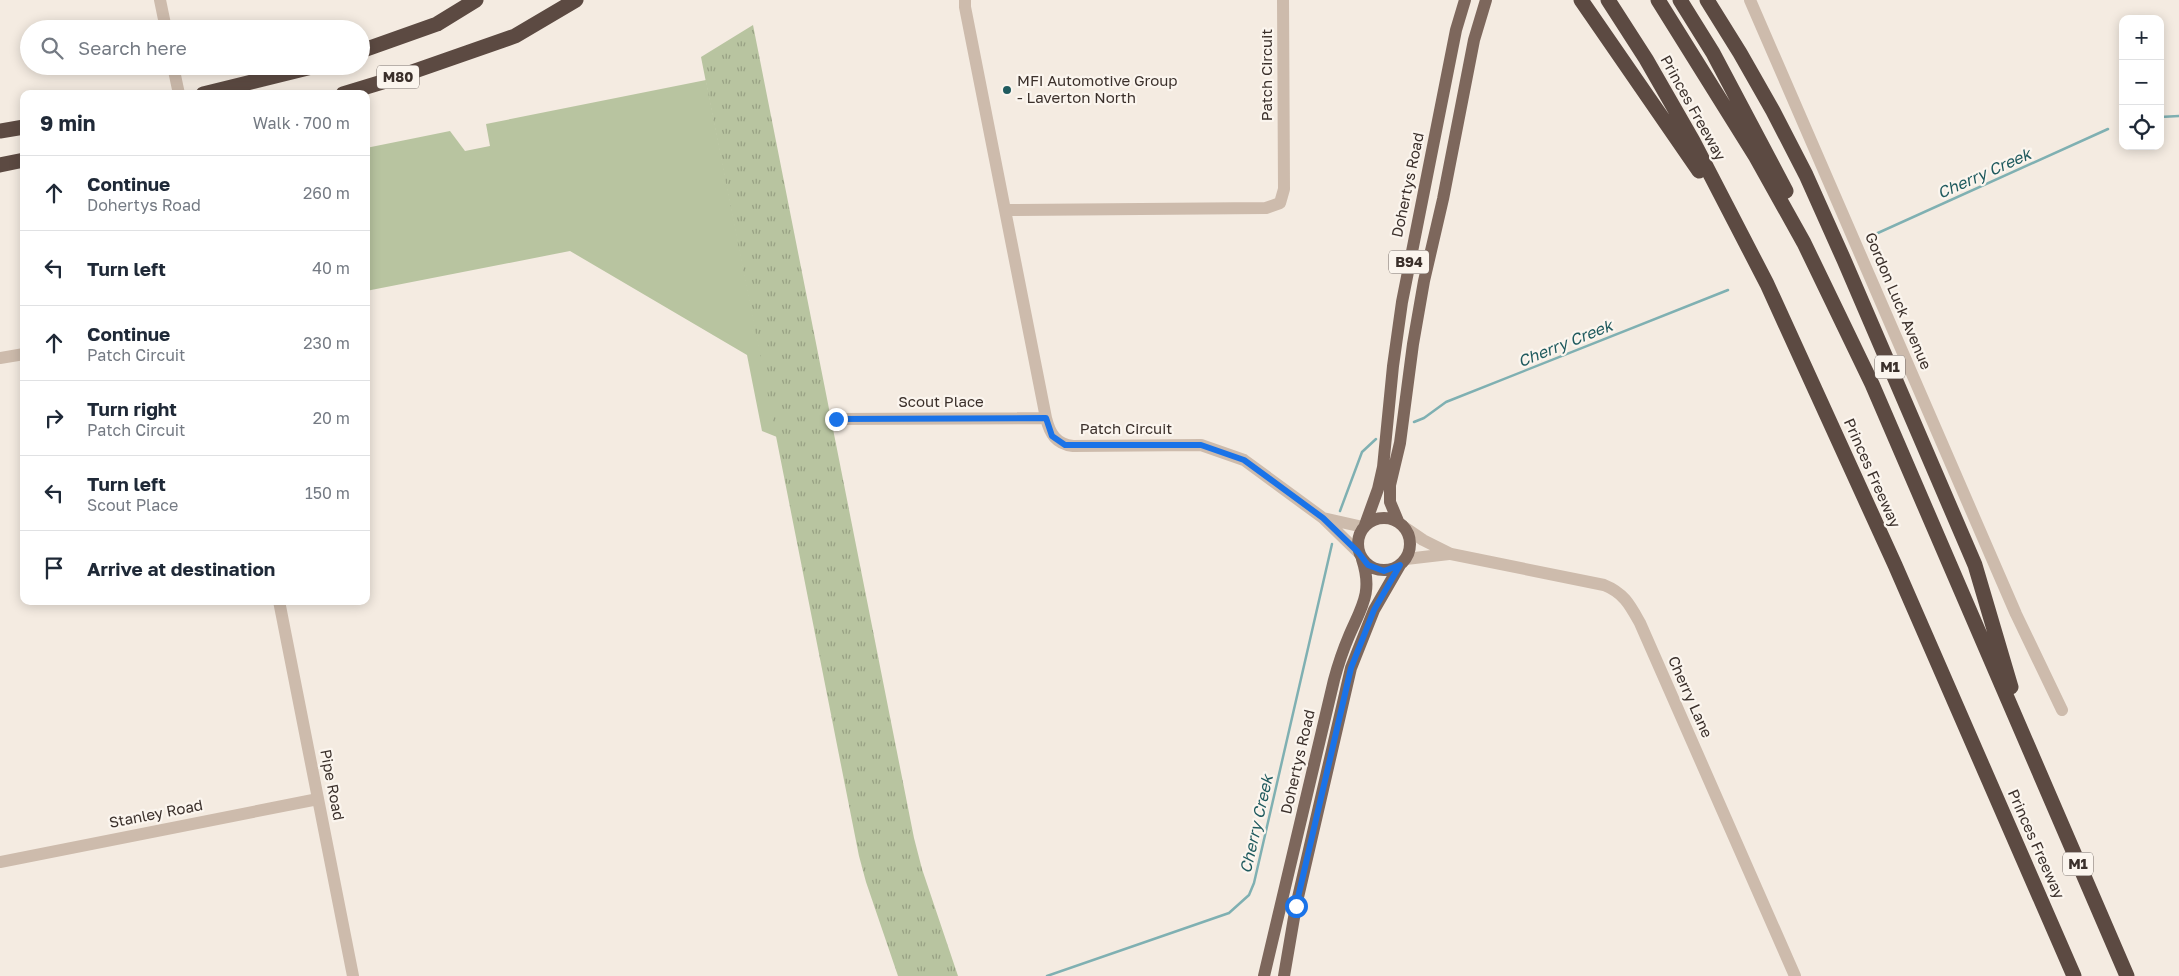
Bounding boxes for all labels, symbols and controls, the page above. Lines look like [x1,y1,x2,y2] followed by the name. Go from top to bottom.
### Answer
[2119,15,2164,150] map controls
[2119,15,2164,60] button: +
[20,20,370,75] search box
[1257,29,1275,121] street label: Patch Circuit
[38,34,66,62] icon: search
[78,36,187,59] text: Search here
[1657,52,1731,164] street label: Princes Freeway
[2119,60,2164,105] button: −
[377,66,419,88] road number: M80
[1017,71,1178,106] place label: MFI Automotive Group - Laverton North
[1001,84,1013,96] marker: MFI Automotive Group - Laverton North
[2119,105,2164,150] button: locate
[40,110,95,136] text: 9 min
[253,113,350,133] text: Walk · 700 m
[1387,131,1427,239] street label: Dohertys Road
[1934,143,2036,203] water label: Cherry Creek
[87,172,170,195] text: Continue
[40,179,68,207] icon: ahead
[303,183,350,203] text: 260 m
[87,195,201,215] text: Dohertys Road
[1862,229,1936,372] street label: Gordon Luck Avenue
[1389,250,1429,274] road number: B94
[40,254,68,282] icon: left
[87,257,166,280] text: Turn left
[312,258,350,278] text: 40 m
[1515,314,1617,371] water label: Cherry Creek
[87,322,170,345] text: Continue
[40,329,68,357] icon: ahead
[303,333,350,353] text: 230 m
[87,345,186,365] text: Patch Circuit
[1875,356,1905,378] road number: M1
[898,392,984,410] street label: Scout Place
[87,397,177,420] text: Turn right
[40,404,68,432] icon: right
[313,408,350,428] text: 20 m
[825,408,848,431] route end
[1841,415,1905,531] street label: Princes Freeway
[1080,419,1172,437] street label: Patch Circuit
[87,420,186,440] text: Patch Circuit
[87,472,166,495] text: Turn left
[40,479,68,507] icon: left
[305,483,350,503] text: 150 m
[87,495,178,515] text: Scout Place
[40,554,68,582] icon: arrive
[87,557,275,580] text: Arrive at destination
[1665,653,1717,741] street label: Cherry Lane
[1276,708,1318,816] street label: Dohertys Road
[317,748,349,822] street label: Pipe Road
[1235,771,1277,875] water label: Cherry Creek
[2005,786,2069,902] street label: Princes Freeway
[107,795,204,831] street label: Stanley Road
[2063,852,2093,876] road number: M1
[1285,895,1308,918] route start

